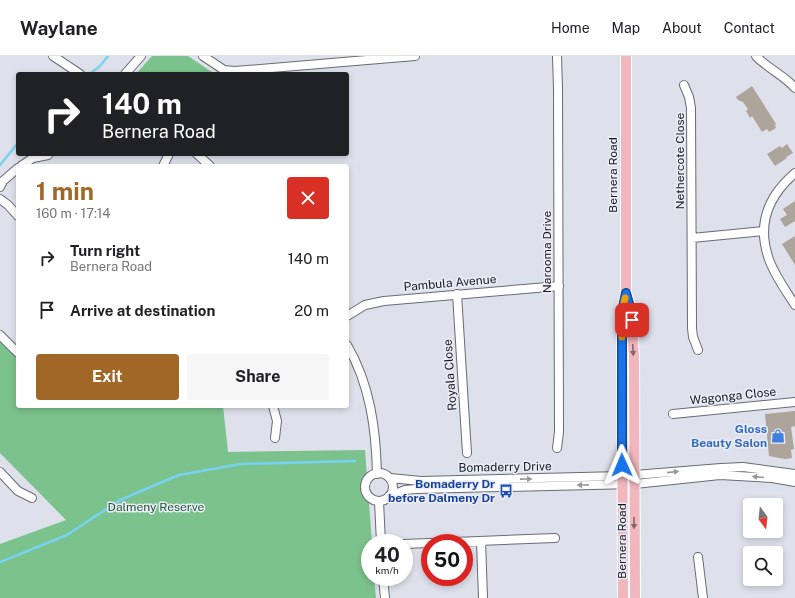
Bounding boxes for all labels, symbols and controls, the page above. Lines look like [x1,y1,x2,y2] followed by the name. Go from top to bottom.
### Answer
[20,17,98,39] text: Waylane
[551,20,590,36] text: Home
[612,20,640,36] text: Map
[662,20,702,36] text: About
[724,20,775,36] text: Contact
[102,87,182,120] text: 140 m
[36,88,88,140] icon: right
[673,112,687,209] street label: Nethercote Close
[102,121,216,142] text: Bernera Road
[606,137,620,213] street label: Bernera Road
[36,177,94,205] text: 1 min
[287,177,329,219] button: close
[36,206,110,221] text: 160 m · 17:14
[540,211,554,293] street label: Narooma Drive
[70,242,140,259] text: Turn right
[36,247,58,269] icon: right
[288,250,329,267] text: 140 m
[70,259,152,274] text: Bernera Road
[403,272,497,294] street label: Pambula Avenue
[36,299,58,321] icon: arrive
[70,302,215,319] text: Arrive at destination
[294,302,329,319] text: 20 m
[615,303,649,337] pin
[621,309,643,331] icon: arrive
[440,338,459,411] street label: Royala Close
[630,344,637,356] one-way arrow
[36,354,179,400] button: Exit
[187,354,329,400] button: Share
[689,384,777,407] street label: Wagonga Close
[691,422,767,450] place label: Gloss Beauty Salon
[770,428,786,444] shop icon: Gloss Beauty Salon
[601,444,643,486] position arrow
[458,459,552,475] street label: Bomaderry Drive
[667,468,679,475] one-way arrow
[752,473,764,480] one-way arrow
[520,475,532,482] one-way arrow
[388,477,495,505] place label: Bomaderry Dr before Dalmeny Dr
[576,482,589,488] one-way arrow
[498,483,514,499] bus stop icon: Bomaderry Dr before Dalmeny Dr
[743,498,783,538] north arrow
[743,498,783,586] map controls
[108,500,205,514] park label: Dalmeny Reserve
[615,503,629,579] street label: Bernera Road
[631,517,637,530] one-way arrow
[421,534,473,586] speed limit sign: 50
[374,543,400,567] text: 40
[743,546,783,586] button: search
[375,564,399,576] text: km/h

